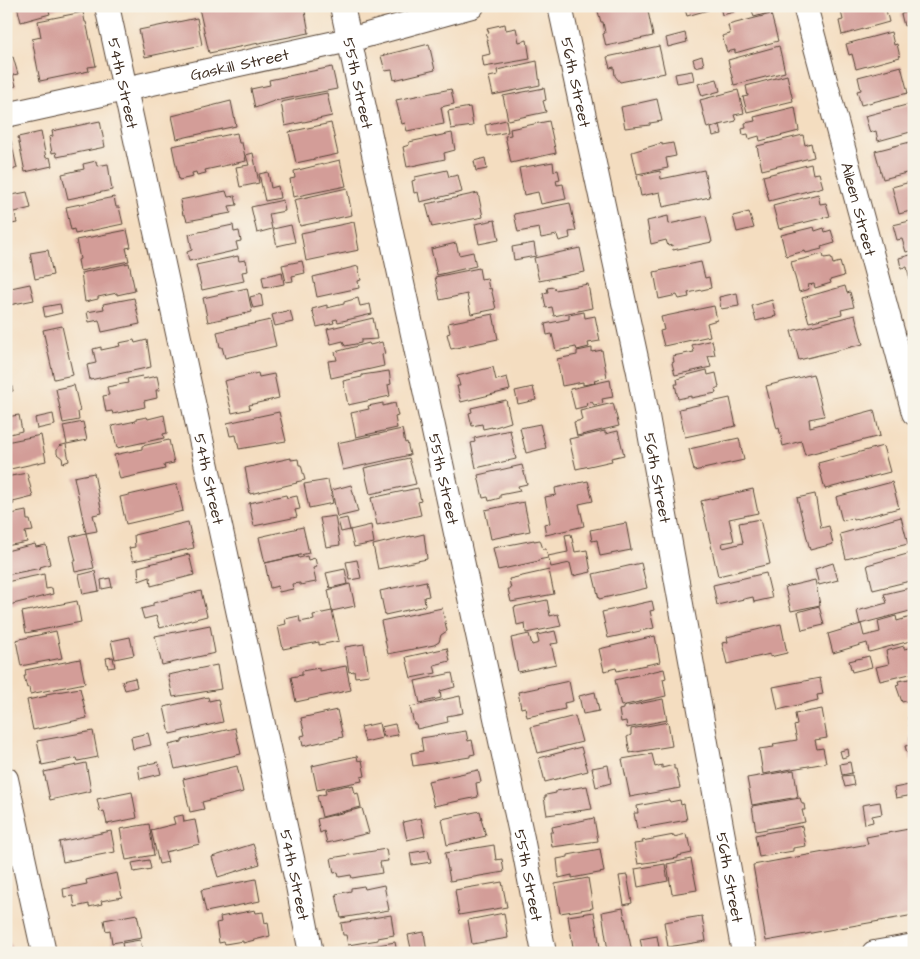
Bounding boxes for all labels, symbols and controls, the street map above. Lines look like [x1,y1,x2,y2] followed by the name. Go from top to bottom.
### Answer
[555,35,596,130] street label: 56th Street
[102,36,143,131] street label: 54th Street
[337,36,378,132] street label: 55th Street
[188,43,292,86] street label: Gaskill Street
[835,160,882,259] street label: Aileen Street
[638,431,676,526] street label: 56th Street
[188,432,229,527] street label: 54th Street
[423,432,464,527] street label: 55th Street
[508,827,548,923] street label: 55th Street
[274,828,315,923] street label: 54th Street
[710,831,748,925] street label: 56th Street

